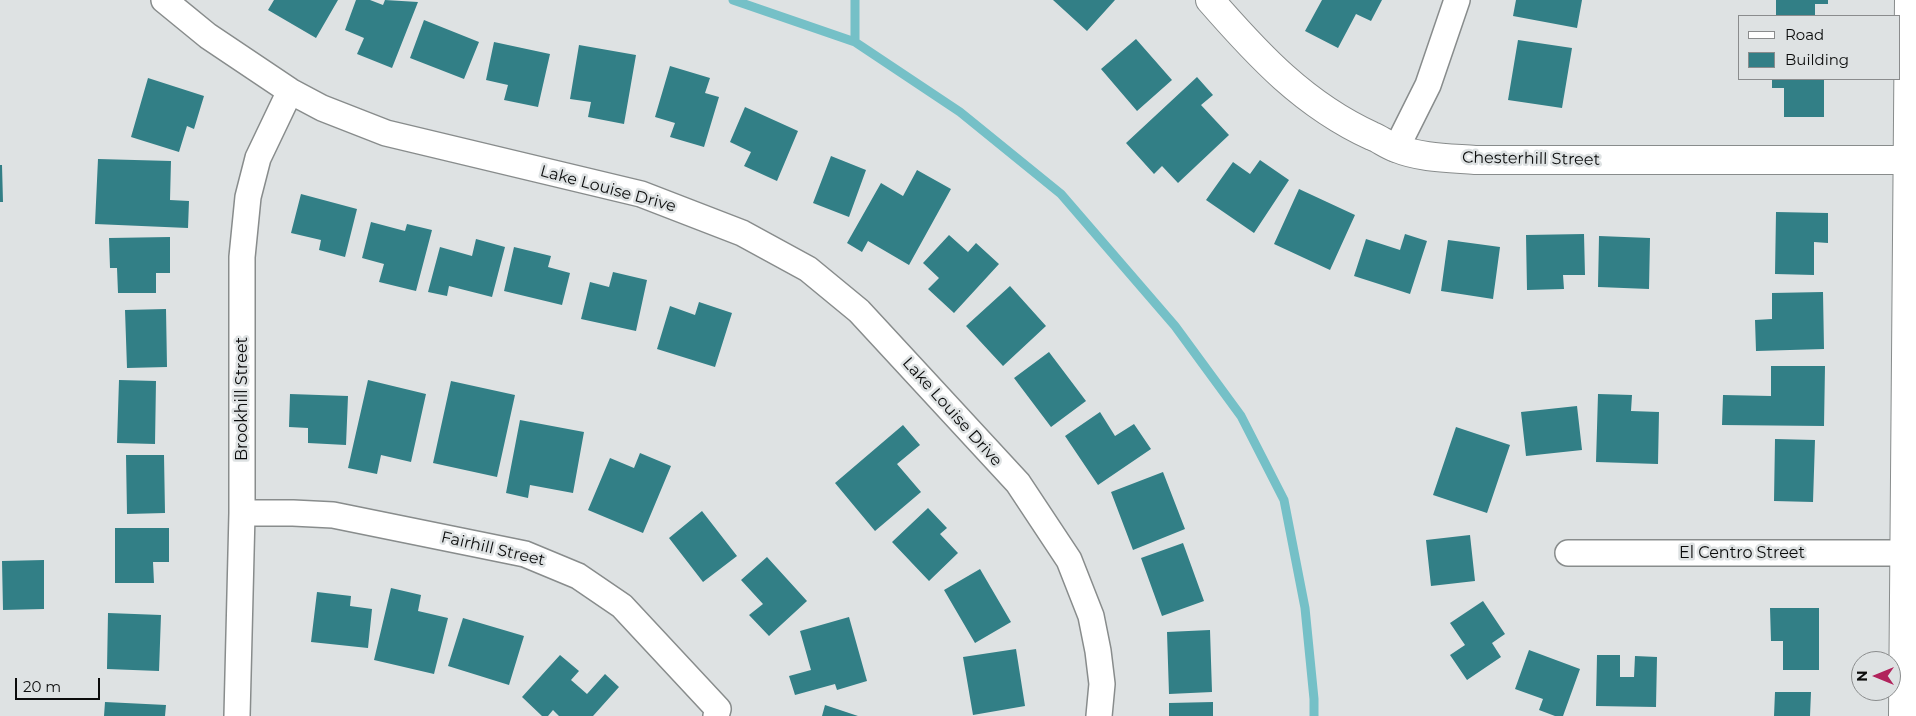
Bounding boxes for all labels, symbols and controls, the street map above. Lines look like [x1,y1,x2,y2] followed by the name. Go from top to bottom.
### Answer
[1738,15,1901,80] legend
[1785,25,1824,44] text: Road
[1785,50,1849,69] text: Building
[1462,148,1600,170] street label: Chesterhill Street
[538,162,678,216] street label: Lake Louise Drive
[232,337,252,461] street label: Brookhill Street
[898,354,1006,470] street label: Lake Louise Drive
[439,528,547,570] street label: Fairhill Street
[1679,543,1805,563] street label: El Centro Street
[1851,651,1901,701] north arrow
[18,668,102,700] scale bar
[1853,670,1871,682] text: N
[23,677,61,696] text: 20 m

